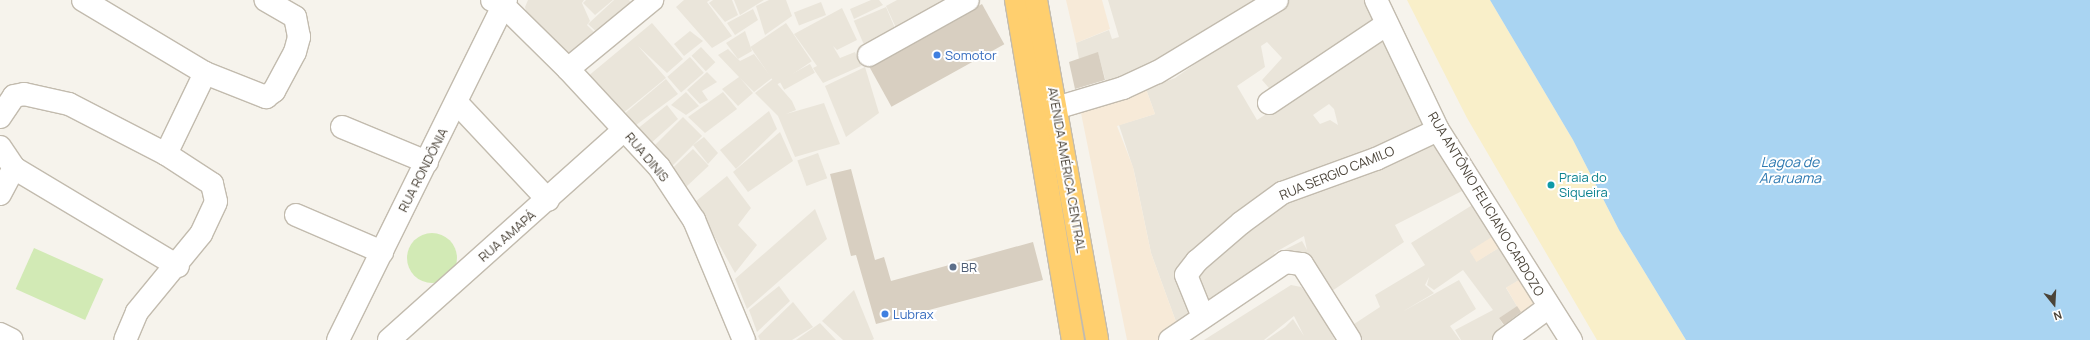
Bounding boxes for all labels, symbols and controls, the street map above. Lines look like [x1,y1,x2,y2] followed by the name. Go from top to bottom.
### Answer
[945,47,997,63] place label: Somotor
[932,50,942,60] marker: Somotor
[1045,86,1089,254] street label: AVENIDA AMÉRICA CENTRAL
[1425,109,1547,299] street label: RUA ANTÔNIO FELICIANO CARDOZO
[395,125,451,215] street label: RUA RONDÔNIA
[622,129,672,185] street label: RUA DINIS
[1277,143,1397,203] street label: RUA SERGIO CAMILO
[1759,154,1821,186] water label: Lagoa de Araruama
[1559,170,1608,201] place label: Praia do Siqueira
[1546,180,1556,190] marker: Praia do Siqueira
[475,207,539,265] street label: RUA AMAPÁ
[961,259,977,275] place label: BR
[948,262,958,272] marker: BR
[2034,284,2074,324] north arrow
[893,306,934,322] place label: Lubrax
[2052,308,2064,324] text: N
[880,309,890,319] marker: Lubrax

